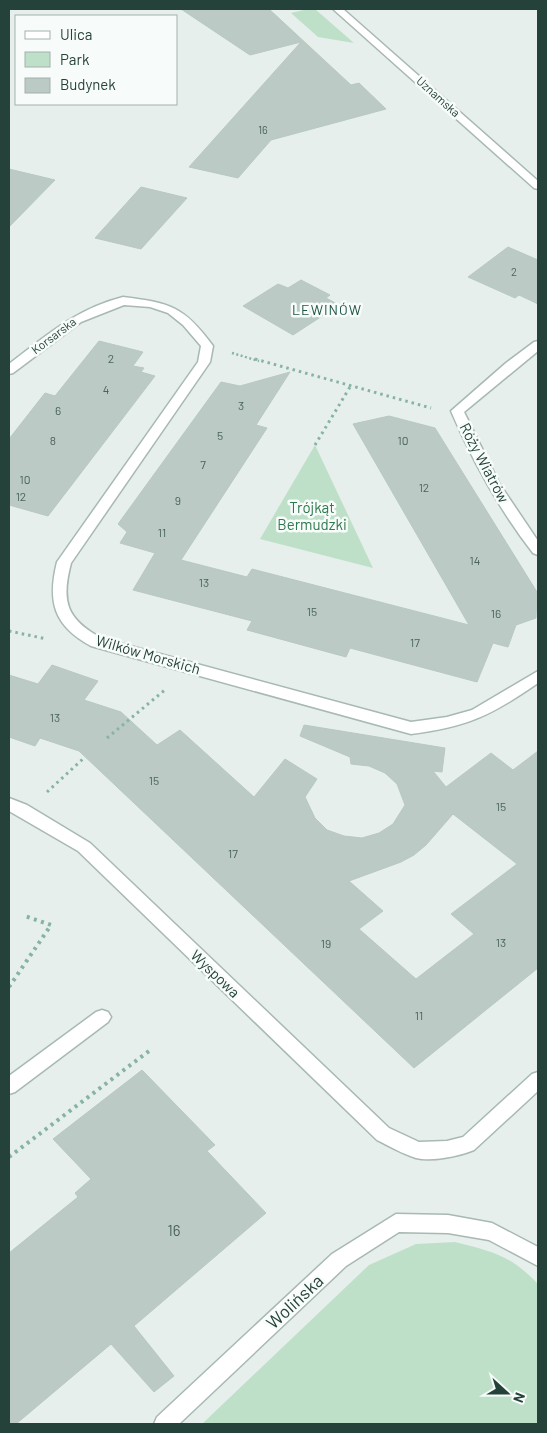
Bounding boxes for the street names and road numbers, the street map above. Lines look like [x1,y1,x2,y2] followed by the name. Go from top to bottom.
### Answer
[414,73,463,119] street label: Uznamska
[28,314,78,356] street label: Korsarska
[456,420,514,506] street label: Róży Wiatrów
[94,631,203,678] street label: Wilków Morskich
[187,946,244,1001] street label: Wyspowa
[261,1269,327,1333] street label: Wolińska

